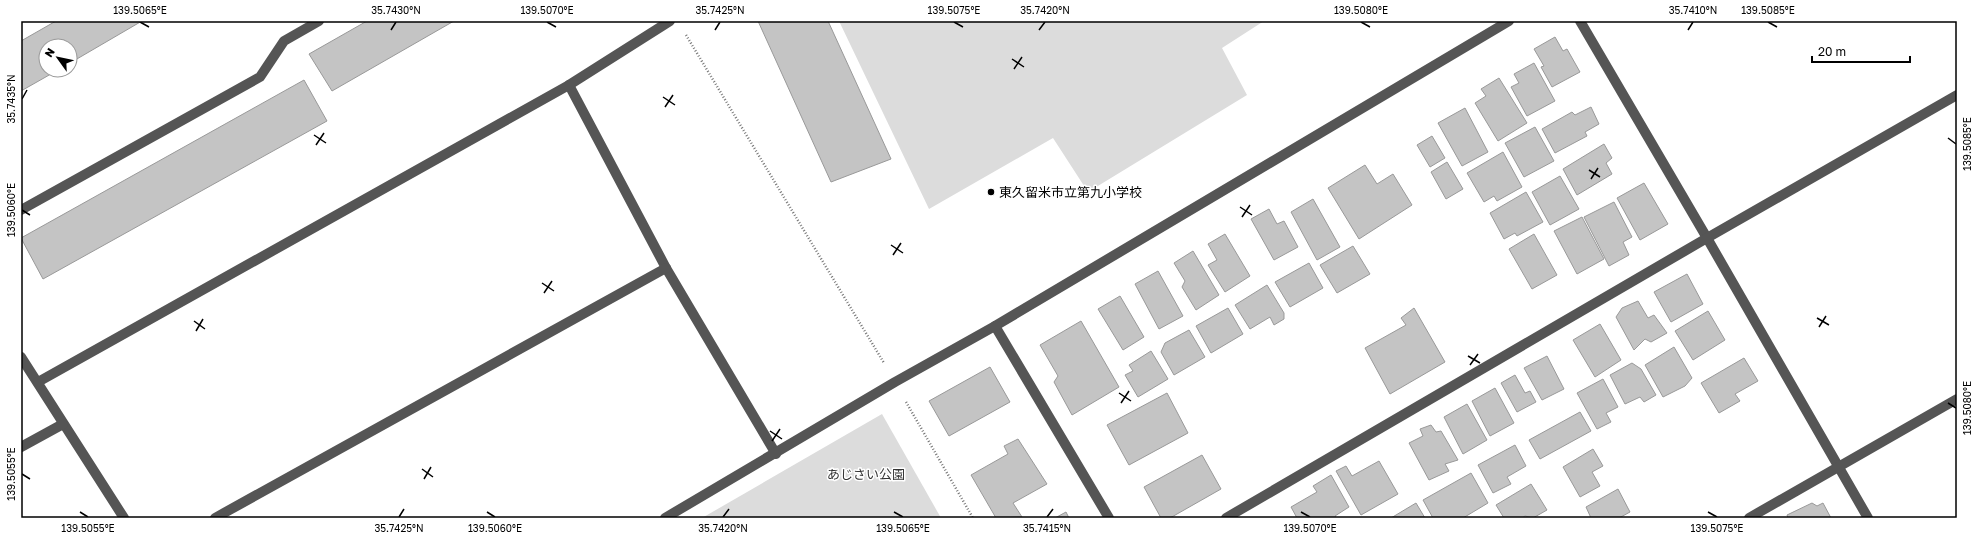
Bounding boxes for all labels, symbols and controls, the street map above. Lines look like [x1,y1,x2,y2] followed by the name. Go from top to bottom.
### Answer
[113,4,167,16] text: 139.5065°E
[371,4,421,16] text: 35.7430°N
[520,4,574,16] text: 139.5070°E
[695,4,745,16] text: 35.7425°N
[928,4,980,16] text: 139.5075°E
[1020,4,1070,16] text: 35.7420°N
[1334,4,1388,16] text: 139.5080°E
[1669,4,1717,16] text: 35.7410°N
[1741,4,1795,16] text: 139.5085°E
[38,38,78,78] north arrow
[1812,38,1910,64] scale bar
[1818,44,1846,59] text: 20 m
[41,45,57,59] text: N
[5,74,17,124] text: 35.7435°N
[1961,117,1973,171] text: 139.5085°E
[5,183,17,237] text: 139.5060°E
[999,184,1142,200] place label: 東久留米市立第九小学校
[986,187,996,197] marker: 東久留米市立第九小学校
[1961,381,1973,435] text: 139.5080°E
[5,447,17,501] text: 139.5055°E
[827,466,905,482] park label: あじさい公園
[61,522,115,534] text: 139.5055°E
[374,522,424,534] text: 35.7425°N
[468,522,522,534] text: 139.5060°E
[698,522,748,534] text: 35.7420°N
[876,522,930,534] text: 139.5065°E
[1023,522,1071,534] text: 35.7415°N
[1283,522,1337,534] text: 139.5070°E
[1691,522,1743,534] text: 139.5075°E

